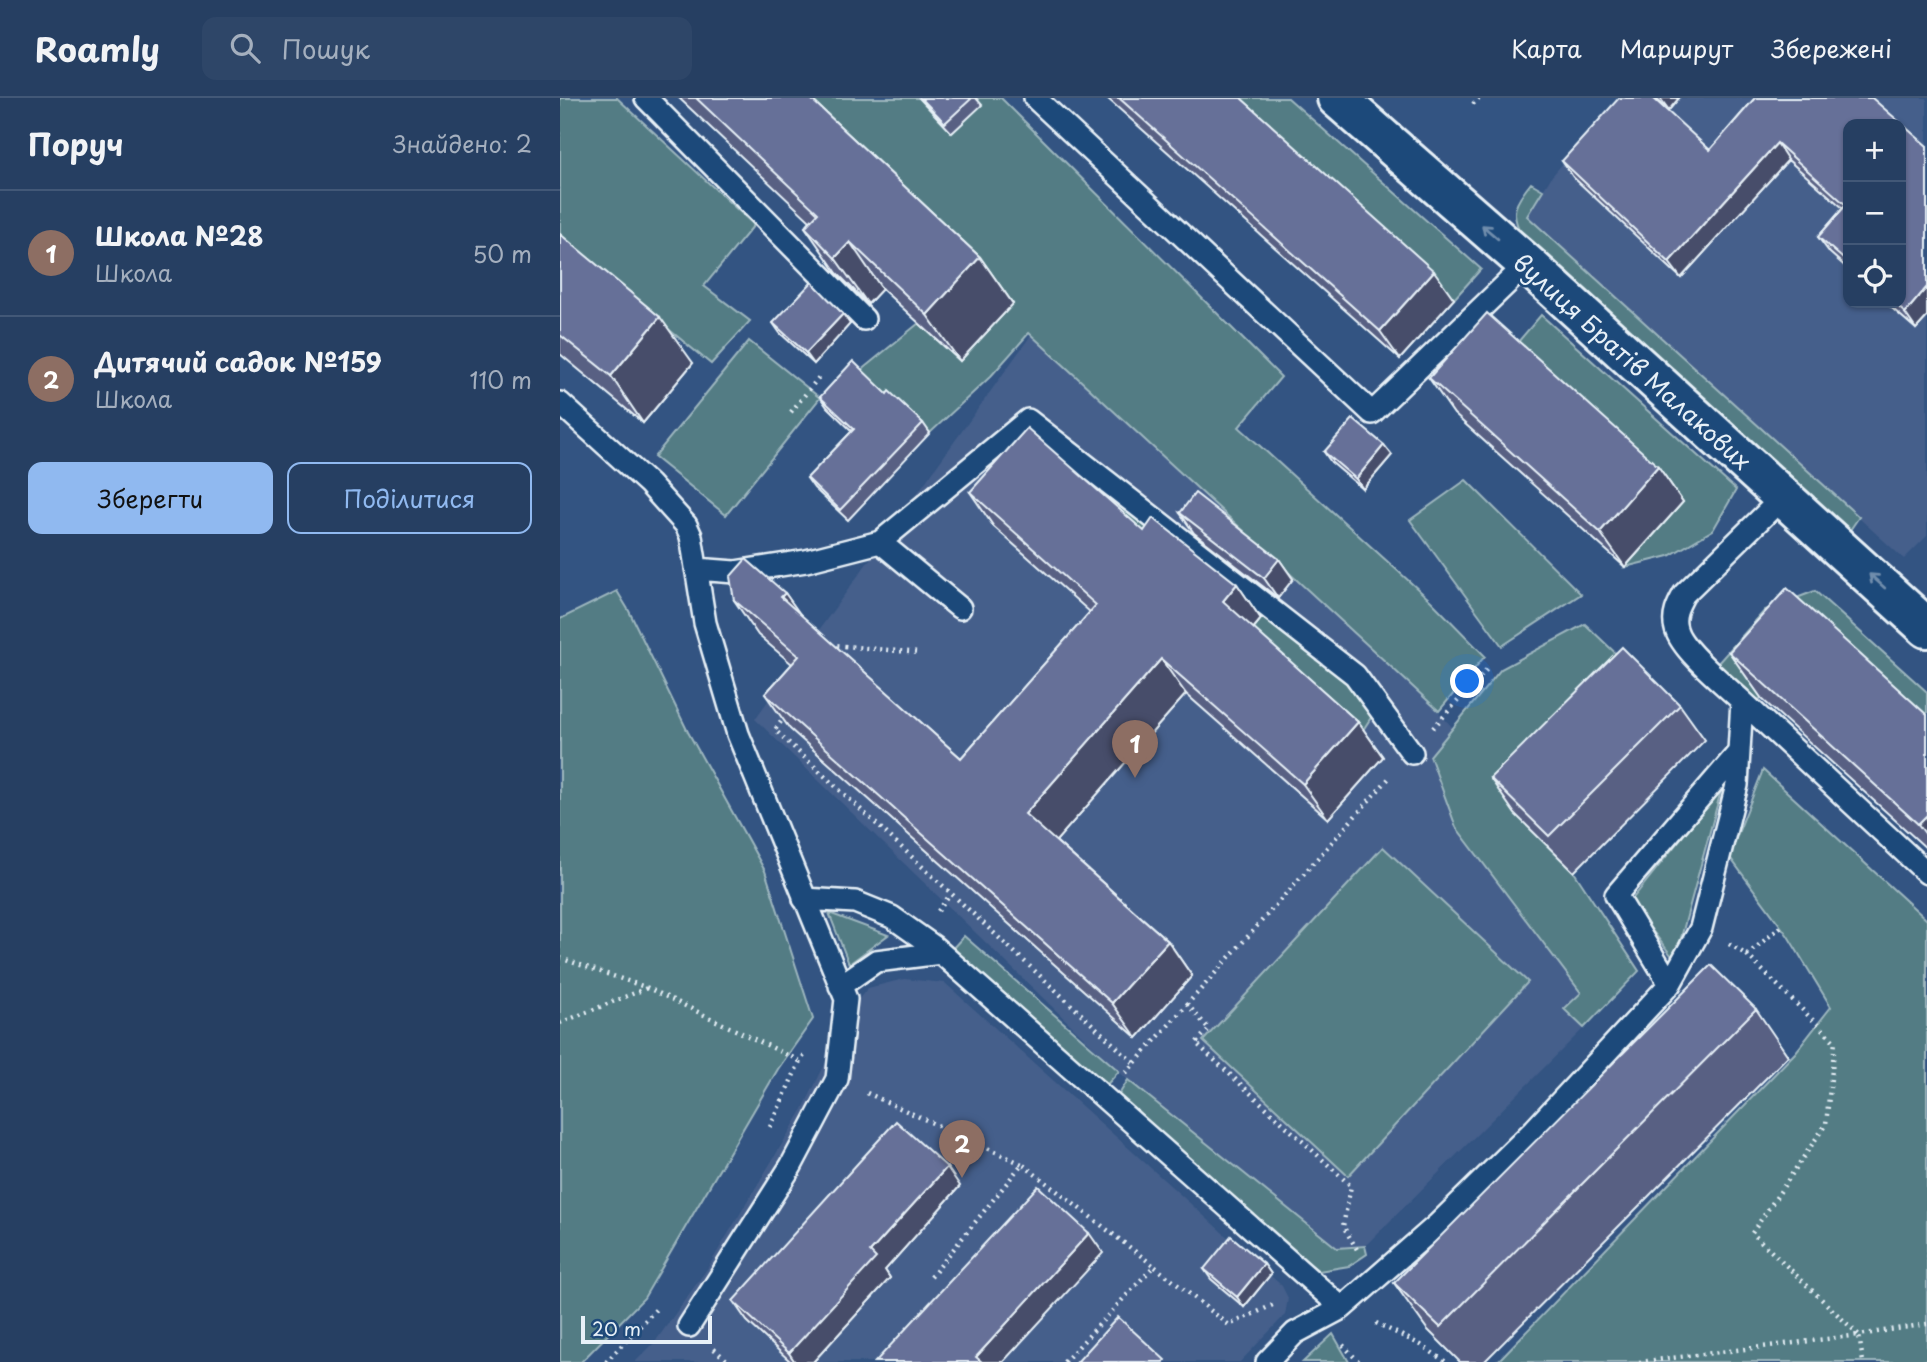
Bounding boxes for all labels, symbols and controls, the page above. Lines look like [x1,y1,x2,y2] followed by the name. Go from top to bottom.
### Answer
[202,17,692,80] search box
[35,23,160,73] text: Roamly
[226,29,264,67] icon: search
[282,29,370,68] text: Пошук
[1511,30,1582,66] text: Карта
[1620,30,1733,66] text: Маршрут
[1771,30,1892,66] text: Збережені
[1843,119,1906,308] map controls
[1843,119,1906,182] button: +
[28,121,123,166] text: Поруч
[393,126,532,161] text: Знайдено: 2
[1843,182,1906,245] button: −
[95,216,263,255] text: Школа №28
[1481,224,1499,240] one-way arrow
[46,236,57,271] text: 1
[472,236,532,271] text: 50 m
[1506,244,1760,478] street label: вулиця Братів Малакових
[1843,245,1906,308] button: locate
[95,255,172,290] text: Школа
[95,342,382,381] text: Дитячий садок №159
[43,362,59,397] text: 2
[470,362,532,397] text: 110 m
[95,381,172,416] text: Школа
[28,462,273,534] button: Зберегти
[287,462,532,534] button: Поділитися
[1868,573,1886,589] one-way arrow
[1450,664,1484,698] your location
[1112,720,1158,778] pin: 1
[939,1120,985,1178] pin: 2
[581,1313,712,1345] scale bar
[592,1314,641,1342] text: 20 m

